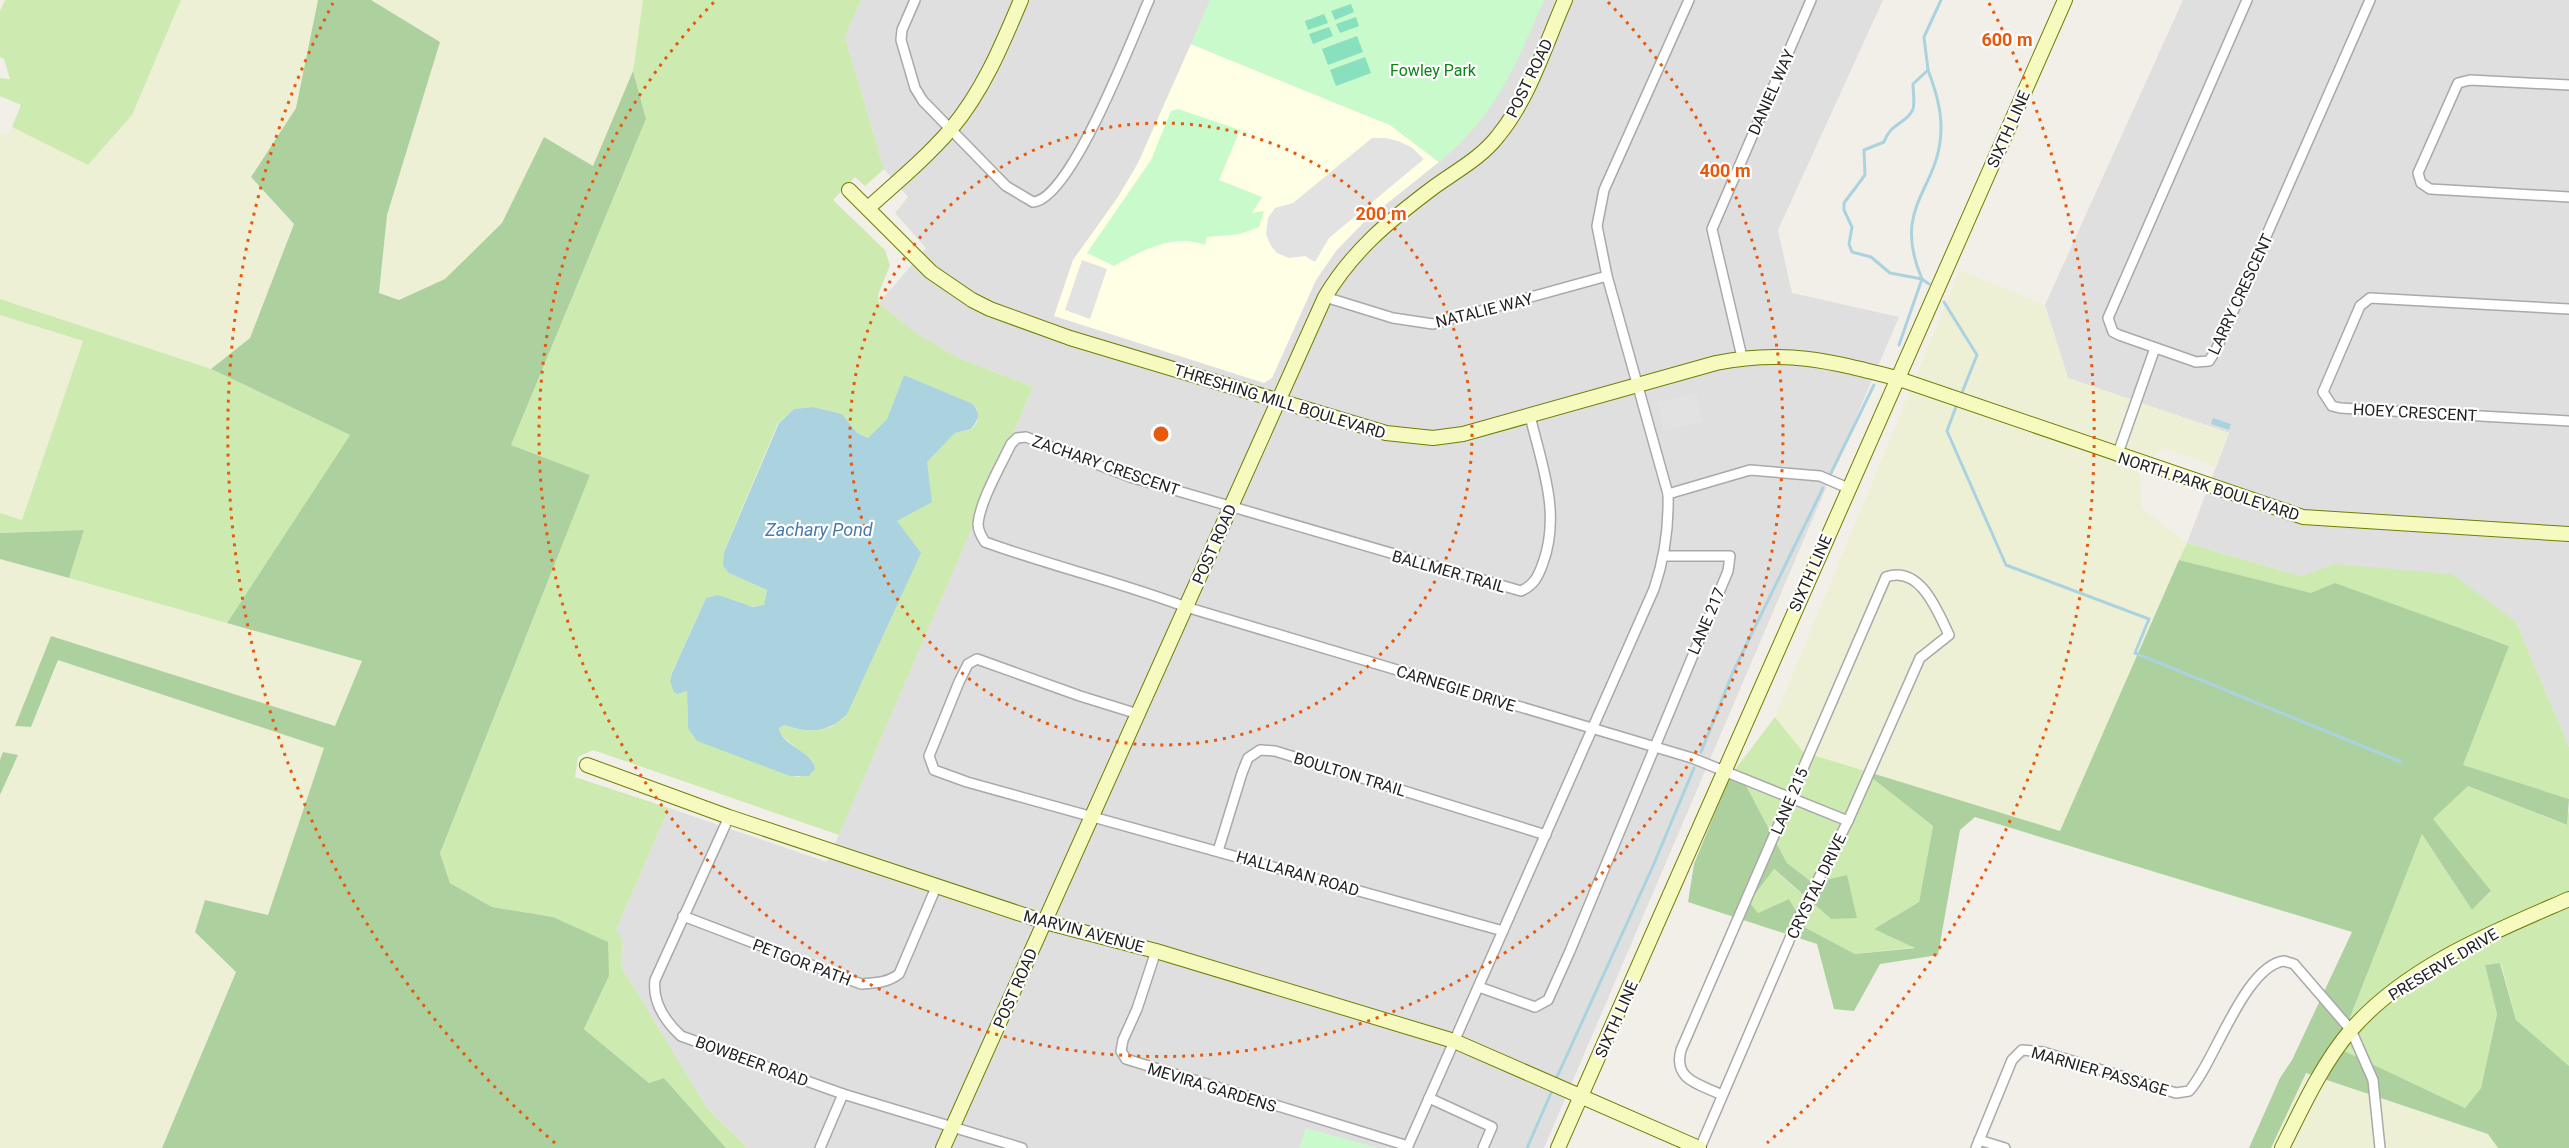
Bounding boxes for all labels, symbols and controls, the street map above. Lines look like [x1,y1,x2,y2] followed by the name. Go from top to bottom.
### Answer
[1981,29,2033,50] text: 600 m
[1502,36,1557,121] street label: POST ROAD
[1744,46,1799,138] street label: DANIEL WAY
[1390,61,1477,80] park label: Fowley Park
[1983,88,2034,171] street label: SIXTH LINE
[1699,160,1751,181] text: 400 m
[1355,203,1407,224] text: 200 m
[2204,230,2277,358] street label: LARRY CRESCENT
[1434,289,1535,332] street label: NATALIE WAY
[1172,360,1388,443] street label: THRESHING MILL BOULEVARD
[2352,400,2478,425] street label: HOEY CRESCENT
[1151,424,1171,444] centre of rings
[1030,431,1182,500] street label: ZACHARY CRESCENT
[2116,448,2302,525] street label: NORTH PARK BOULEVARD
[1188,501,1241,587] street label: POST ROAD
[764,519,874,540] water label: Zachary Pond
[1785,532,1836,615] street label: SIXTH LINE
[1390,546,1508,597] street label: BALLMER TRAIL
[1684,585,1729,657] street label: LANE 217
[1394,661,1518,716] street label: CARNEGIE DRIVE
[1292,748,1408,801] street label: BOULTON TRAIL
[1767,765,1812,837] street label: LANE 215
[1783,830,1850,942] street label: CRYSTAL DRIVE
[1234,847,1362,900] street label: HALLARAN ROAD
[1021,906,1146,957] street label: MARVIN AVENUE
[2385,924,2502,1005] street label: PRESERVE DRIVE
[750,935,854,990] street label: PETGOR PATH
[989,945,1042,1031] street label: POST ROAD
[1591,978,1642,1061] street label: SIXTH LINE
[693,1032,811,1091] street label: BOWBEER ROAD
[2029,1043,2171,1100] street label: MARNIER PASSAGE
[1145,1059,1279,1116] street label: MEVIRA GARDENS

